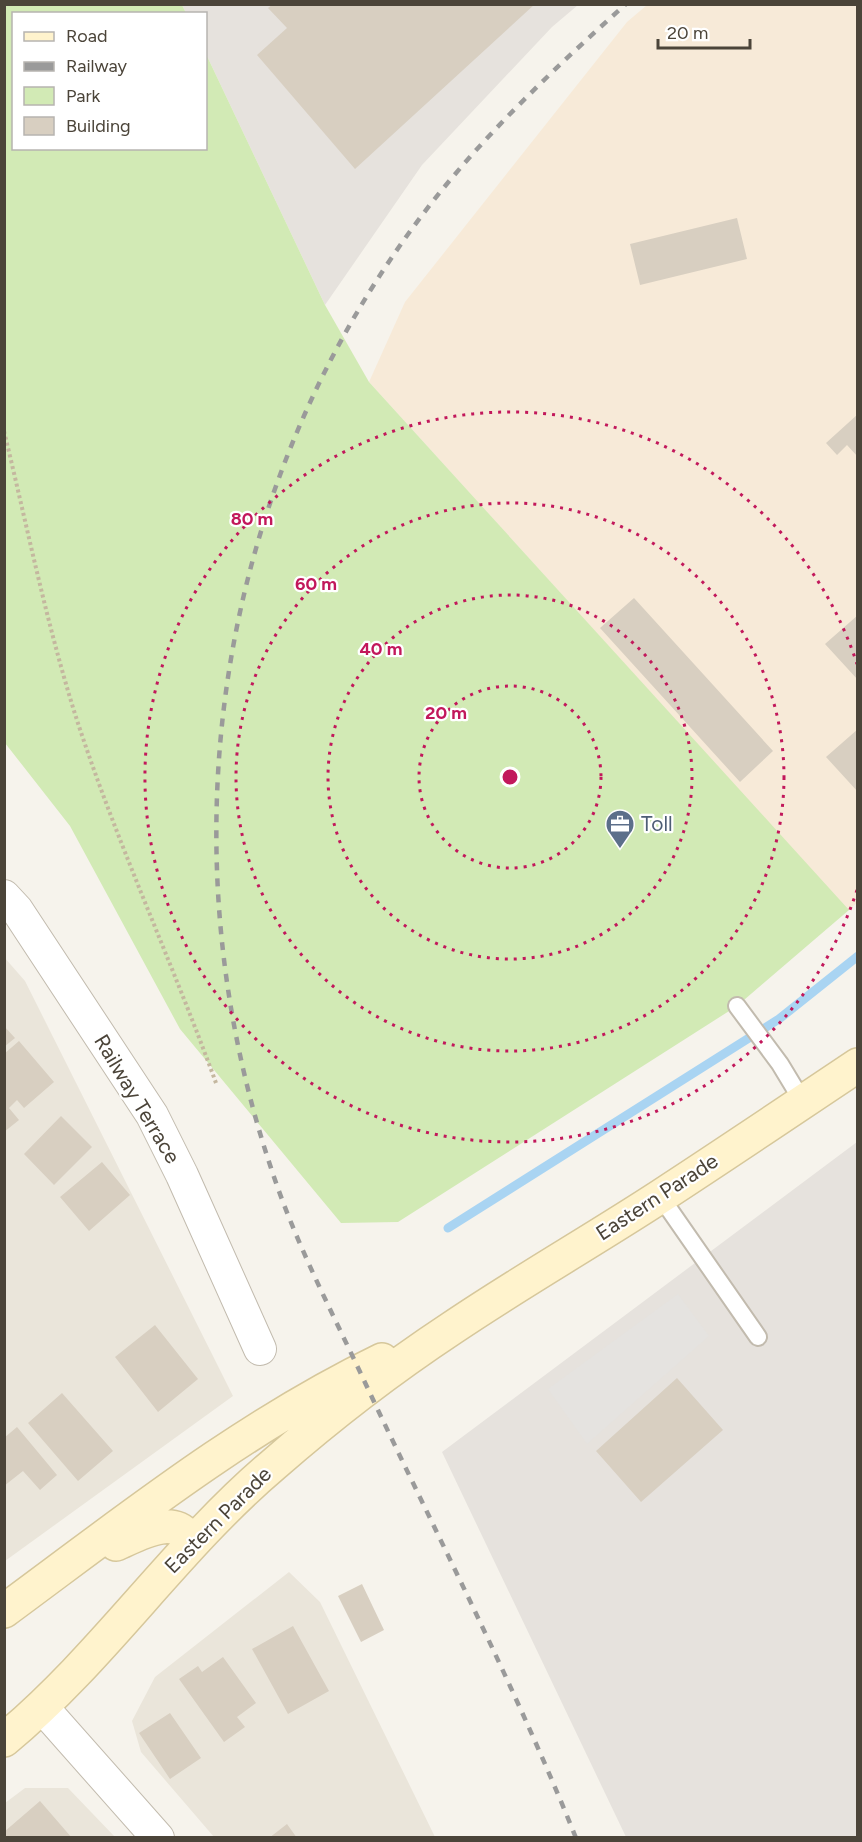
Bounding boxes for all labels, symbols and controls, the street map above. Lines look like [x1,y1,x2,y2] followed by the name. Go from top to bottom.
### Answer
[12,12,207,150] legend
[658,12,750,50] scale bar
[667,22,708,44] text: 20 m
[66,25,107,47] text: Road
[66,55,128,77] text: Railway
[66,85,101,107] text: Park
[66,115,131,137] text: Building
[231,508,273,530] text: 80 m
[295,573,337,595] text: 60 m
[359,638,403,660] text: 40 m
[425,702,467,724] text: 20 m
[500,767,520,787] centre of rings
[604,808,636,850] office icon: Toll
[641,811,673,836] place label: Toll
[89,1030,186,1168] street label: Railway Terrace
[591,1148,722,1245] street label: Eastern Parade
[159,1461,276,1578] street label: Eastern Parade

